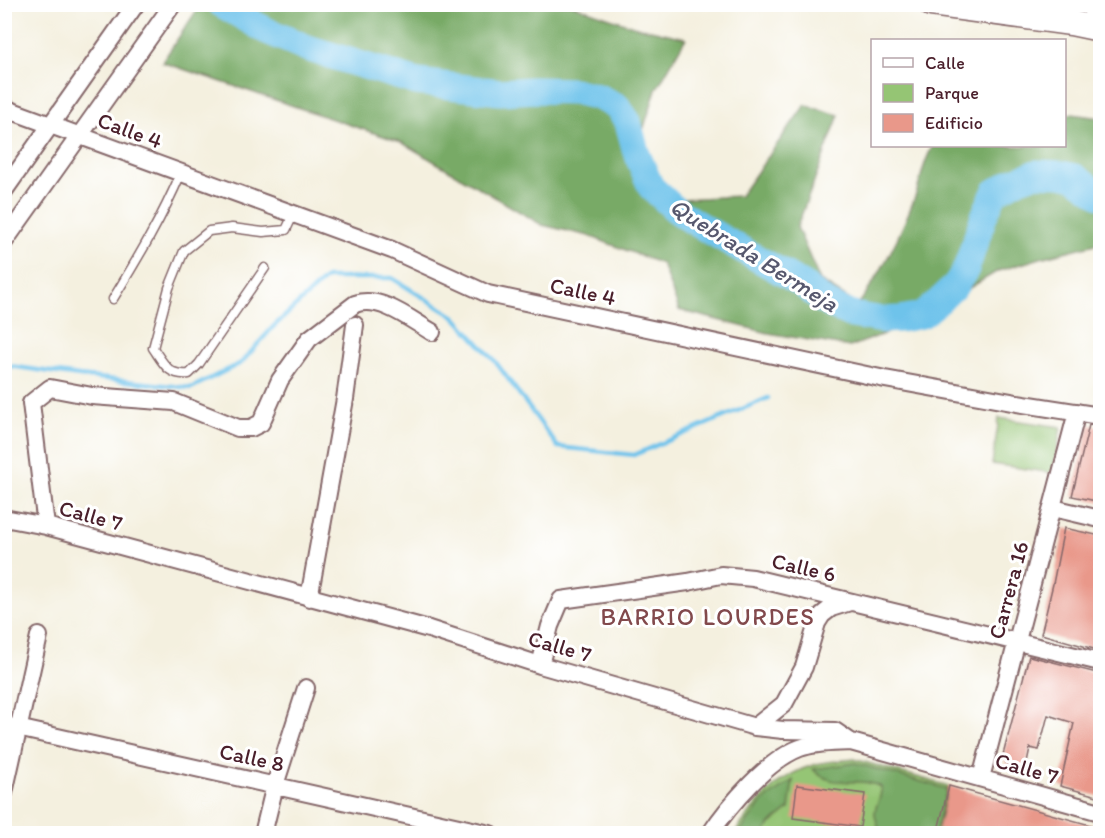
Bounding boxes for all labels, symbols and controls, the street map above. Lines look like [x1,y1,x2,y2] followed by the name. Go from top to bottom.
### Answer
[871,39,1066,147] legend
[925,52,965,74] text: Calle
[925,82,979,104] text: Parque
[94,106,166,155] street label: Calle 4
[925,112,983,134] text: Edificio
[665,191,844,318] water label: Quebrada Bermeja
[547,271,618,312] street label: Calle 4
[56,494,126,537] street label: Calle 7
[982,538,1034,642] street label: Carrera 16
[769,547,839,588] street label: Calle 6
[601,602,815,631] district label: BARRIO LOURDES
[525,625,595,668] street label: Calle 7
[217,737,287,778] street label: Calle 8
[992,747,1062,790] street label: Calle 7

